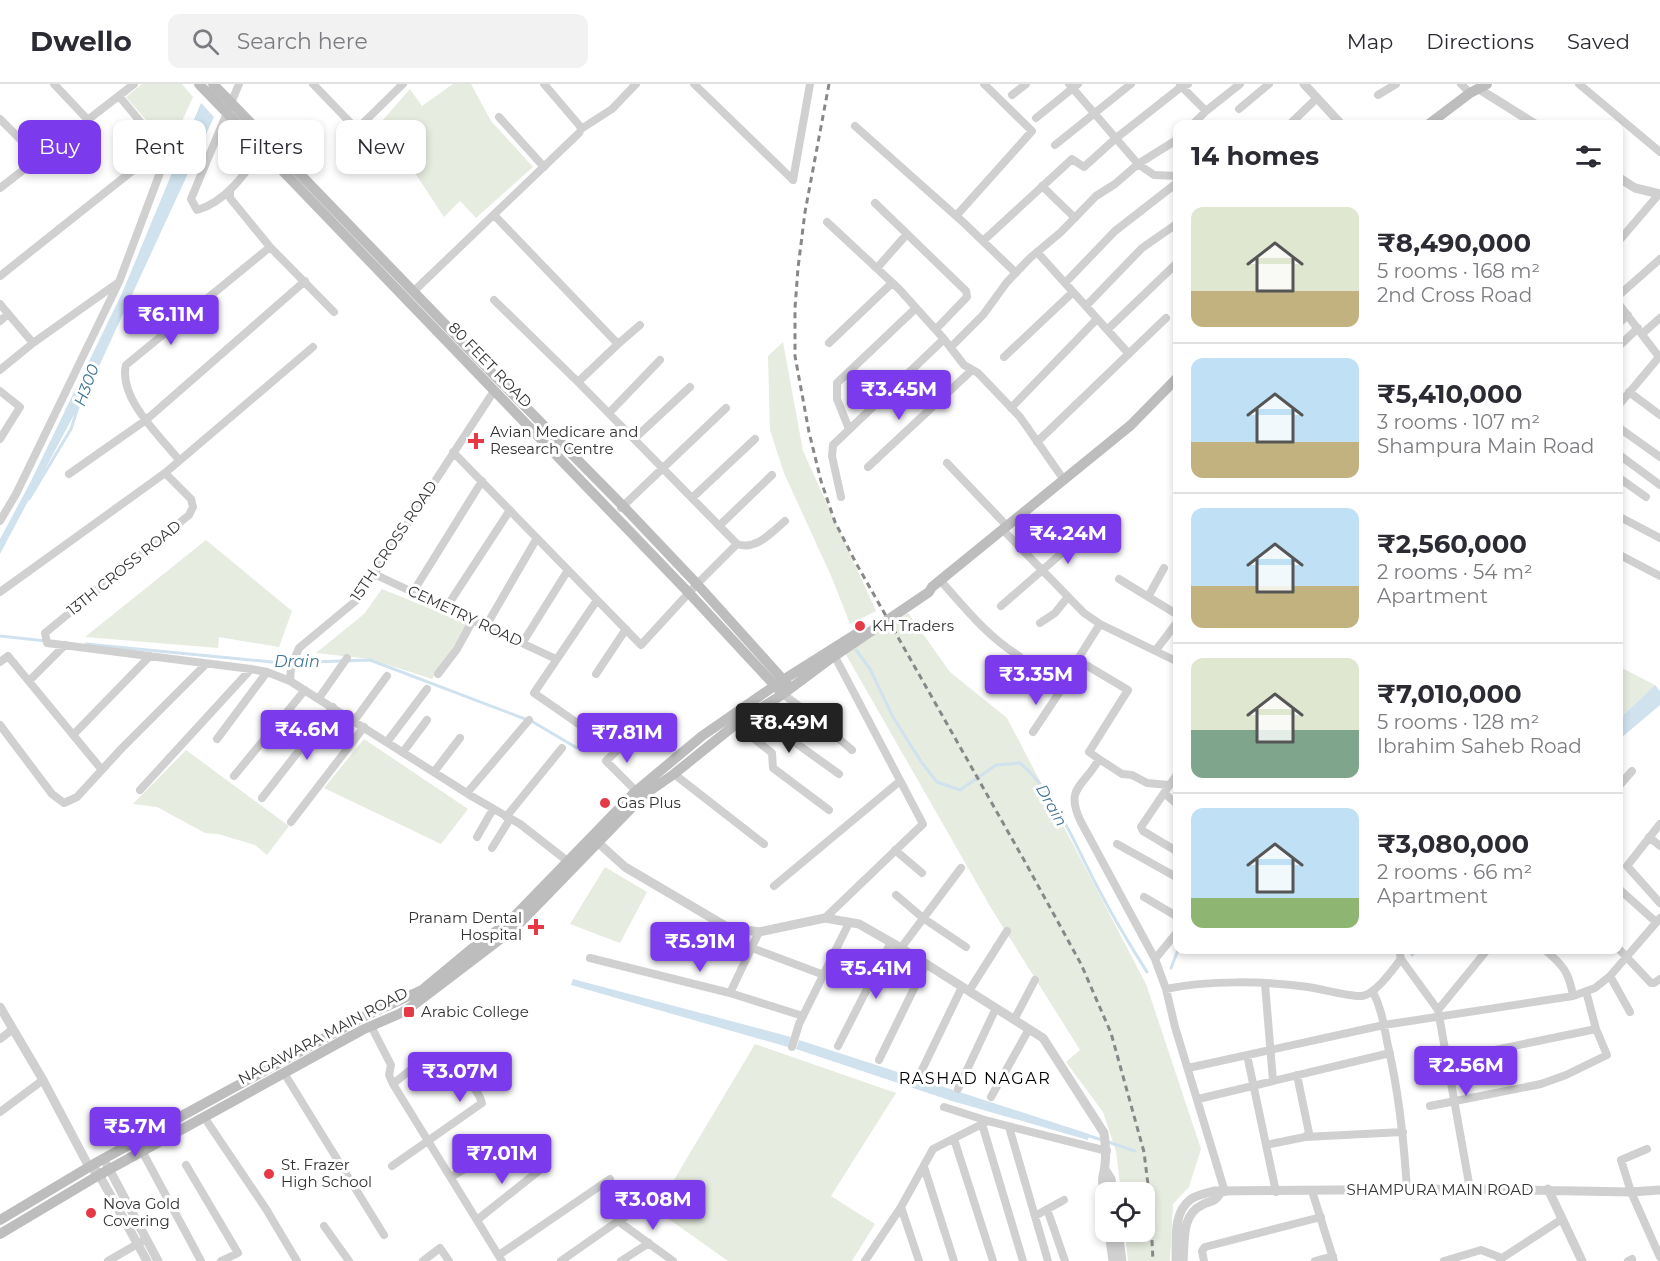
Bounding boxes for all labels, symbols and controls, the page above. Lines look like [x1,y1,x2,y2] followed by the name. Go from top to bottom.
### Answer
[168,14,588,68] search box
[30,24,132,58] text: Dwello
[189,25,222,58] icon: search
[237,28,368,55] text: Search here
[1347,29,1393,54] text: Map
[1426,29,1534,54] text: Directions
[1567,29,1630,54] text: Saved
[18,120,101,174] chip: Buy
[113,120,206,174] chip: Rent
[218,120,324,174] chip: Filters
[336,120,426,174] chip: New
[1191,140,1319,172] text: 14 homes
[1572,140,1605,173] icon: filters
[1377,227,1531,259] text: ₹8,490,000
[1239,231,1311,303] icon: home
[1377,259,1540,283] text: 5 rooms · 168 m²
[1377,283,1532,307] text: 2nd Cross Road
[122,295,220,346] pin: ₹6.11M
[138,302,204,326] text: ₹6.11M
[445,318,536,412] street label: 80 FEET ROAD
[70,361,103,409] water label: H300
[850,370,948,421] pin: ₹3.45M
[861,377,937,401] text: ₹3.45M
[1377,378,1522,410] text: ₹5,410,000
[1239,382,1311,454] icon: home
[1377,410,1540,434] text: 3 rooms · 107 m²
[490,422,638,458] place label: Avian Medicare and Research Centre
[467,432,485,450] marker: Avian Medicare and Research Centre
[1377,434,1594,458] text: Shampura Main Road
[346,477,441,605] street label: 15TH CROSS ROAD
[1019,514,1117,565] pin: ₹4.24M
[63,516,185,619] street label: 13TH CROSS ROAD
[1029,521,1107,545] text: ₹4.24M
[1377,528,1527,560] text: ₹2,560,000
[1239,532,1311,604] icon: home
[1377,560,1533,584] text: 2 rooms · 54 m²
[405,581,526,650] street label: CEMETRY ROAD
[1377,584,1488,608] text: Apartment
[872,616,954,635] place label: KH Traders
[853,619,867,633] marker: KH Traders
[274,652,320,671] water label: Drain
[987,655,1085,706] pin: ₹3.35M
[999,662,1073,686] text: ₹3.35M
[1377,678,1522,710] text: ₹7,010,000
[1239,682,1311,754] icon: home
[740,703,838,754] pin: ₹8.49M
[265,710,349,761] pin: ₹4.6M
[750,710,828,734] text: ₹8.49M
[1377,710,1539,734] text: 5 rooms · 128 m²
[578,713,676,764] pin: ₹7.81M
[275,717,339,741] text: ₹4.6M
[591,720,663,744] text: ₹7.81M
[1377,734,1582,758] text: Ibrahim Saheb Road
[1032,781,1071,830] water label: Drain
[617,793,681,812] place label: Gas Plus
[598,796,612,810] marker: Gas Plus
[1377,828,1529,860] text: ₹3,080,000
[1239,832,1311,904] icon: home
[1377,860,1532,884] text: 2 rooms · 66 m²
[1377,884,1488,908] text: Apartment
[408,908,522,944] place label: Pranam Dental Hospital
[527,918,545,936] marker: Pranam Dental Hospital
[651,922,749,973] pin: ₹5.91M
[664,929,736,953] text: ₹5.91M
[827,949,925,1000] pin: ₹5.41M
[840,956,912,980] text: ₹5.41M
[235,983,411,1088] street label: NAGAWARA MAIN ROAD
[421,1002,529,1021] place label: Arabic College
[402,1005,416,1019] marker: Arabic College
[1417,1046,1515,1097] pin: ₹2.56M
[411,1052,509,1103] pin: ₹3.07M
[1428,1053,1504,1077] text: ₹2.56M
[422,1059,498,1083] text: ₹3.07M
[899,1069,1051,1088] district label: RASHAD NAGAR
[93,1107,177,1158] pin: ₹5.7M
[104,1114,166,1138] text: ₹5.7M
[453,1134,551,1185] pin: ₹7.01M
[466,1141,538,1165] text: ₹7.01M
[281,1155,372,1191] place label: St. Frazer High School
[262,1167,276,1181] marker: St. Frazer High School
[604,1180,702,1231] pin: ₹3.08M
[1347,1180,1533,1199] street label: SHAMPURA MAIN ROAD
[1095,1182,1155,1242] map controls
[1095,1182,1155,1242] button: locate
[614,1187,692,1211] text: ₹3.08M
[103,1194,180,1230] place label: Nova Gold Covering
[84,1206,98,1220] marker: Nova Gold Covering

